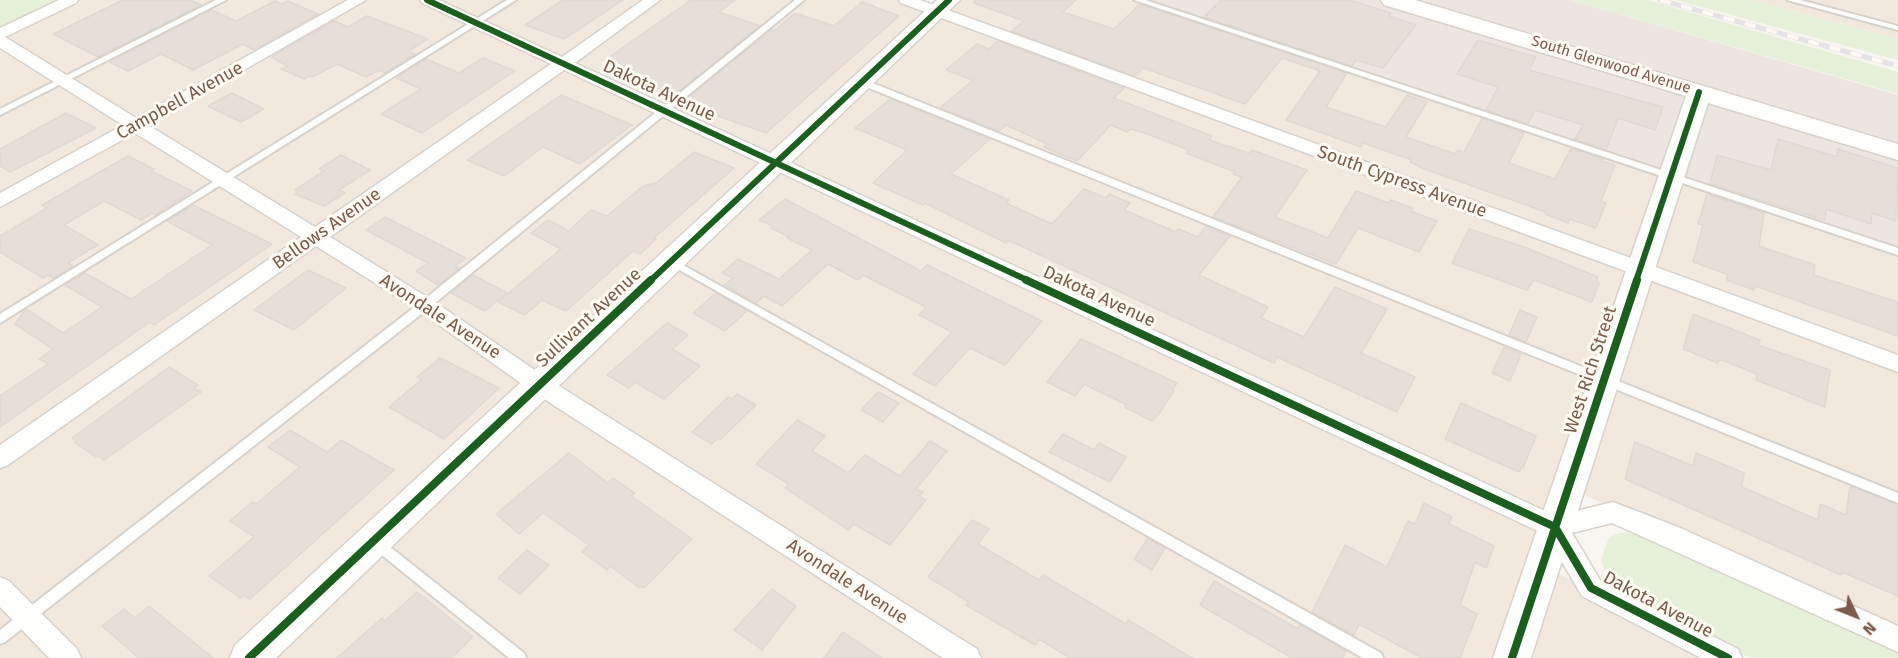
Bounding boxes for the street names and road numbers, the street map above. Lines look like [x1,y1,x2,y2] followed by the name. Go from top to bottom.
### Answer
[1529,32,1693,98] street label: South Glenwood Avenue
[599,56,719,126] street label: Dakota Avenue
[113,57,247,145] street label: Campbell Avenue
[1314,141,1490,223] street label: South Cypress Avenue
[269,184,385,274] street label: Bellows Avenue
[1039,262,1159,332] street label: Dakota Avenue
[532,264,646,372] street label: Sullivant Avenue
[375,270,505,364] street label: Avondale Avenue
[1560,303,1622,437] street label: West Rich Street
[782,535,912,629] street label: Avondale Avenue
[1599,567,1717,643] street label: Dakota Avenue

